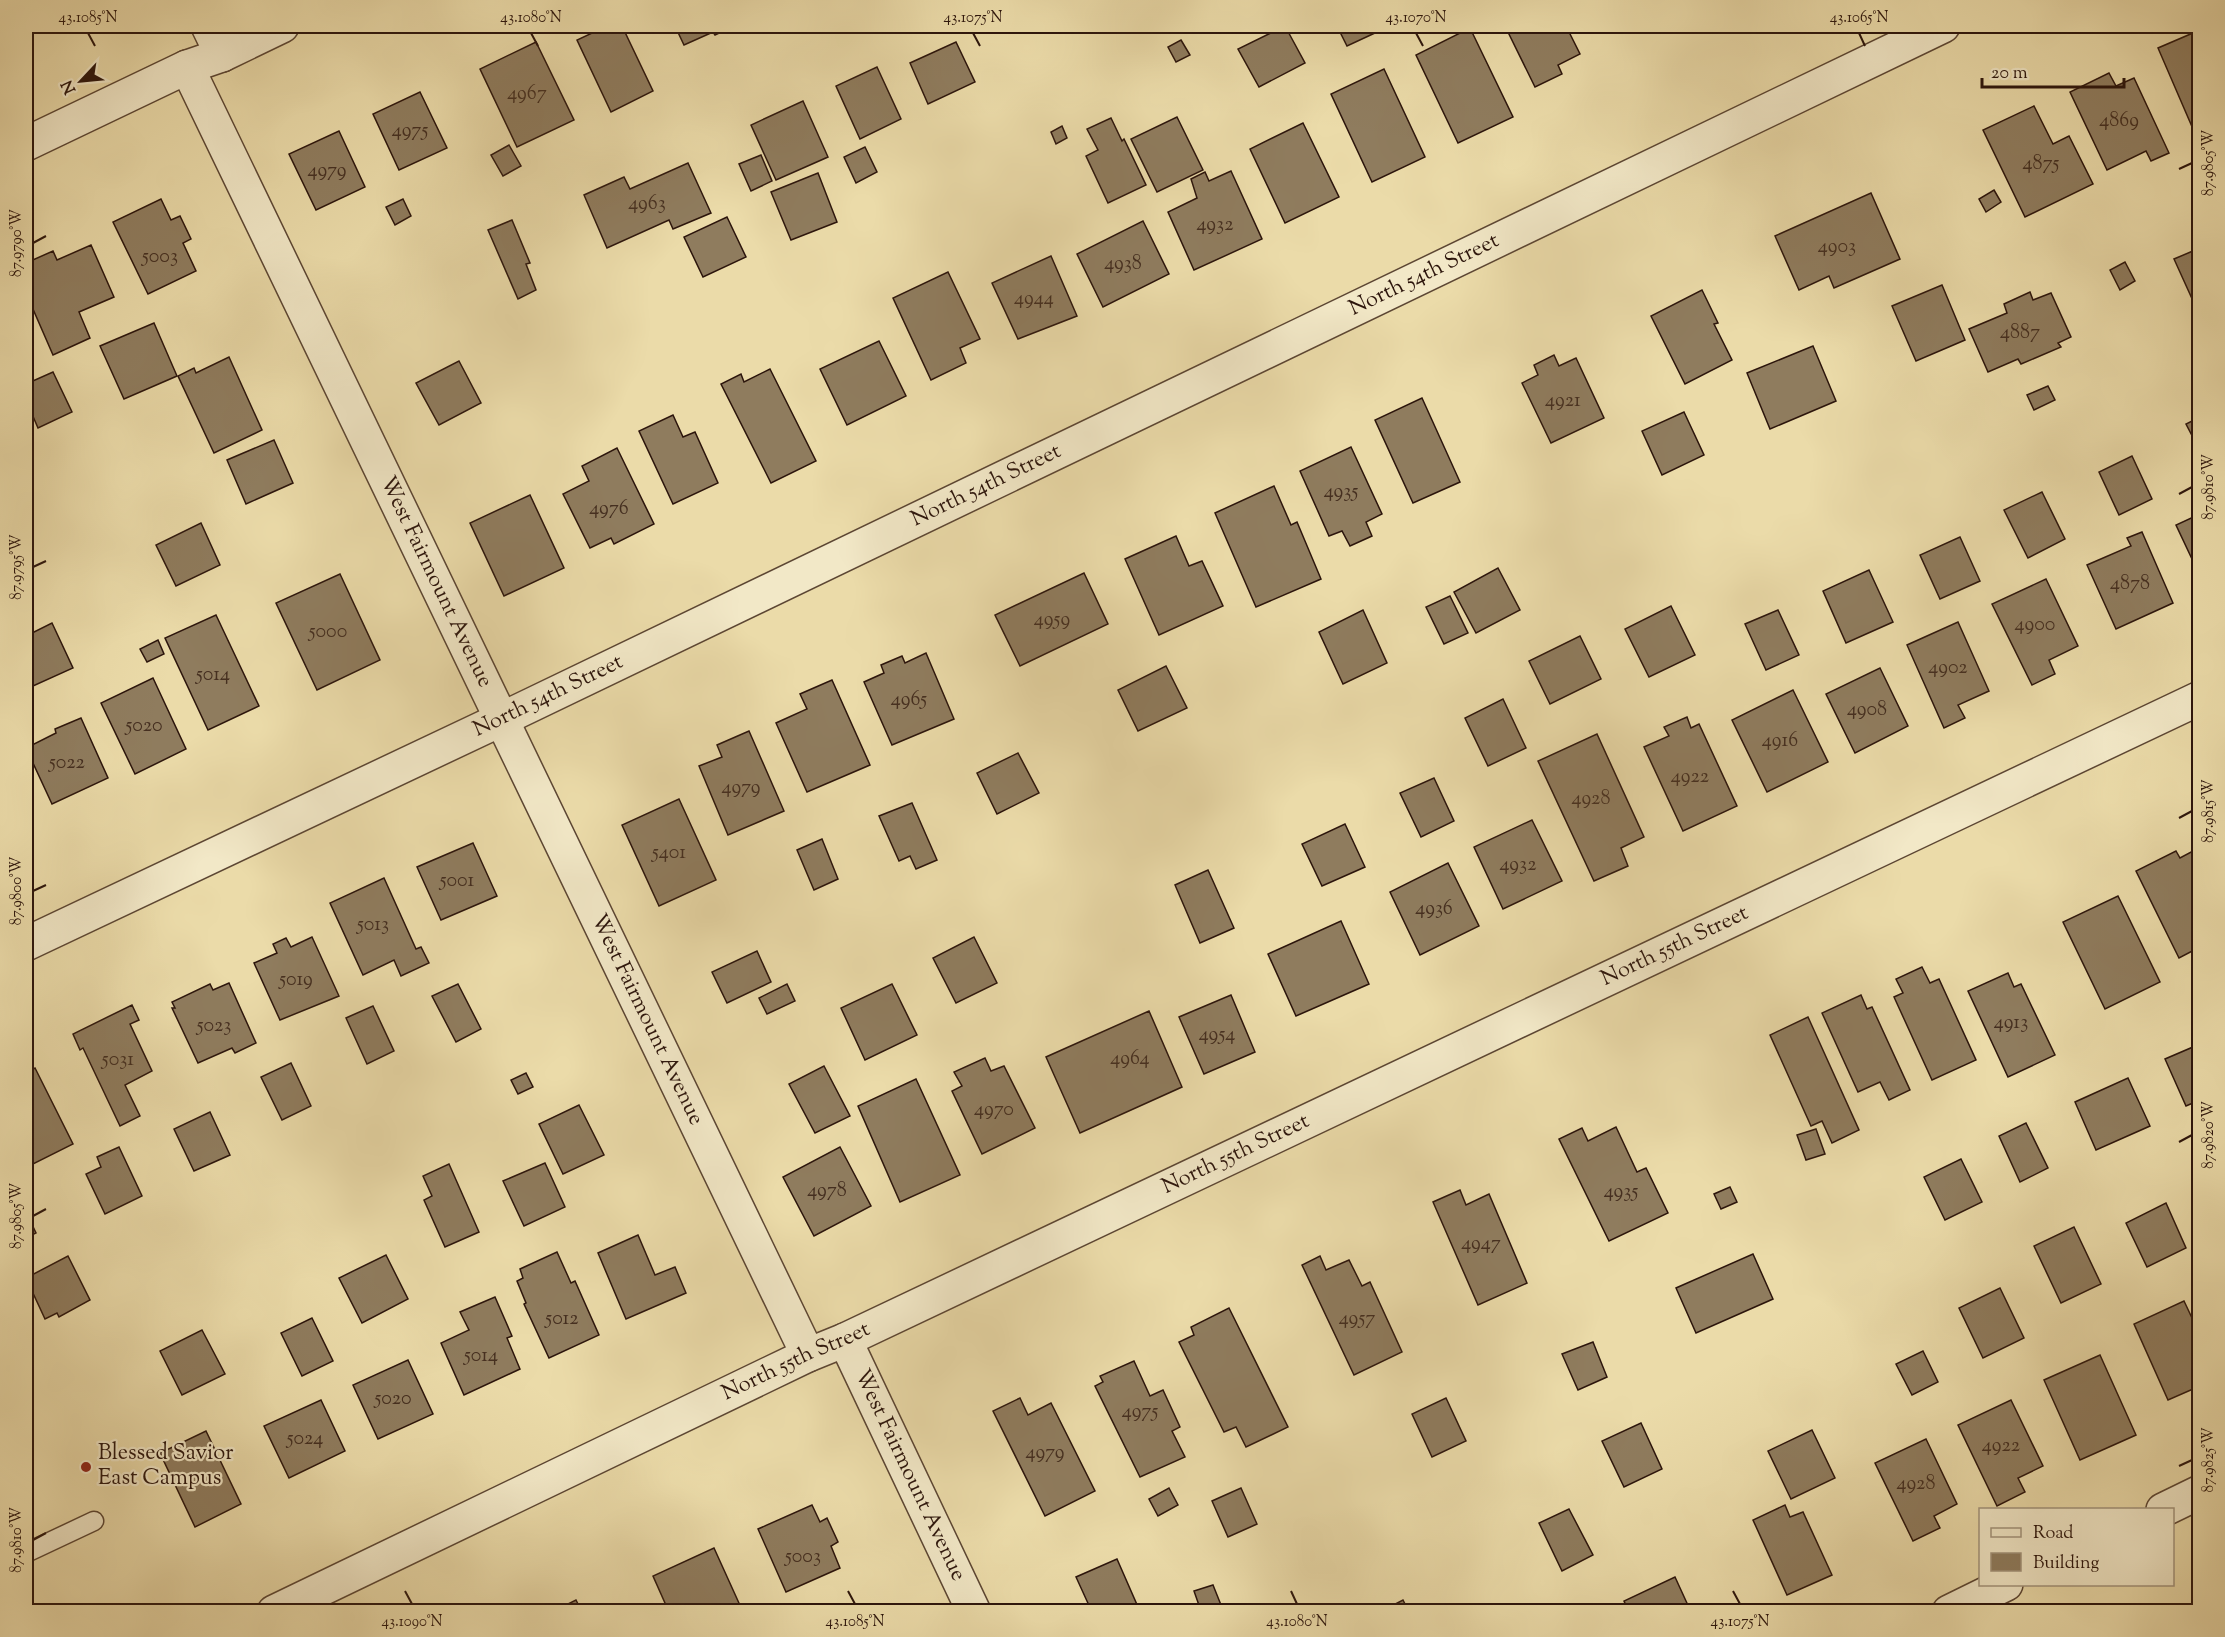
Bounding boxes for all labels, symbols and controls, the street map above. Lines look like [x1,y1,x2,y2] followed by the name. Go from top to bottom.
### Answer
[59,8,117,29] text: 43.1085°N
[500,8,562,29] text: 43.1080°N
[944,8,1002,29] text: 43.1075°N
[1385,8,1447,29] text: 43.1070°N
[1830,8,1888,29] text: 43.1065°N
[51,51,111,111] north arrow
[1982,51,2124,89] scale bar
[1991,61,2028,87] text: 20 m
[57,75,83,97] text: N
[507,80,547,109] house number: 4967
[2099,107,2139,136] house number: 4869
[392,117,428,146] house number: 4975
[2199,130,2220,196] text: 87.9805°W
[2023,150,2060,179] house number: 4875
[308,157,346,186] house number: 4979
[628,190,666,219] house number: 4963
[7,209,28,277] text: 87.9790°W
[1196,211,1234,240] house number: 4932
[1344,225,1505,325] street label: North 54th Street
[1818,233,1856,262] house number: 4903
[141,243,178,272] house number: 5003
[1104,250,1142,279] house number: 4938
[1014,285,1054,314] house number: 4944
[2000,319,2040,348] house number: 4887
[1545,387,1581,416] house number: 4921
[906,436,1067,536] street label: North 54th Street
[2199,454,2220,520] text: 87.9810°W
[371,471,500,693] street label: West Fairmount Avenue
[1324,478,1358,507] house number: 4935
[589,495,629,524] house number: 4976
[7,534,28,600] text: 87.9795°W
[2110,570,2150,599] house number: 4878
[1034,606,1070,635] house number: 4959
[2015,611,2055,640] house number: 4900
[308,618,347,647] house number: 5000
[468,647,629,746] street label: North 54th Street
[1928,654,1968,683] house number: 4902
[195,661,230,690] house number: 5014
[891,686,927,715] house number: 4965
[1847,696,1887,725] house number: 4908
[124,712,163,741] house number: 5020
[1762,727,1798,756] house number: 4916
[48,749,85,778] house number: 5022
[1671,763,1709,792] house number: 4922
[722,774,760,803] house number: 4979
[2199,779,2220,843] text: 87.9815°W
[1572,785,1610,814] house number: 4928
[651,839,686,868] house number: 5401
[1499,851,1537,880] house number: 4932
[7,856,28,925] text: 87.9800°W
[439,867,474,896] house number: 5001
[1415,895,1453,924] house number: 4936
[1596,898,1755,995] street label: North 55th Street
[582,909,711,1131] street label: West Fairmount Avenue
[356,911,389,940] house number: 5013
[278,966,313,995] house number: 5019
[1994,1009,2028,1038] house number: 4913
[196,1012,231,1041] house number: 5023
[1199,1021,1235,1050] house number: 4954
[1110,1045,1150,1074] house number: 4964
[101,1046,134,1075] house number: 5031
[974,1096,1014,1125] house number: 4970
[2199,1101,2220,1169] text: 87.9820°W
[1157,1106,1315,1204] street label: North 55th Street
[807,1177,847,1206] house number: 4978
[1604,1178,1638,1207] house number: 4935
[7,1183,28,1249] text: 87.9805°W
[1461,1230,1501,1259] house number: 4947
[544,1305,579,1334] house number: 5012
[1339,1305,1375,1334] house number: 4957
[717,1314,876,1410] street label: North 55th Street
[463,1342,498,1371] house number: 5014
[845,1364,973,1587] street label: West Fairmount Avenue
[373,1385,412,1414] house number: 5020
[1122,1398,1158,1427] house number: 4975
[286,1425,323,1454] house number: 5024
[2199,1427,2220,1493] text: 87.9825°W
[1982,1432,2020,1461] house number: 4922
[98,1438,233,1495] place label: Blessed Savior East Campus
[1026,1439,1064,1468] house number: 4979
[79,1460,93,1474] marker: Blessed Savior East Campus
[1897,1470,1935,1499] house number: 4928
[7,1507,28,1573] text: 87.9810°W
[1979,1508,2174,1586] legend
[2033,1521,2073,1547] text: Road
[784,1543,821,1572] house number: 5003
[2033,1551,2099,1577] text: Building
[381,1612,443,1633] text: 43.1090°N
[826,1612,884,1633] text: 43.1085°N
[1266,1612,1328,1633] text: 43.1080°N
[1711,1612,1769,1633] text: 43.1075°N

